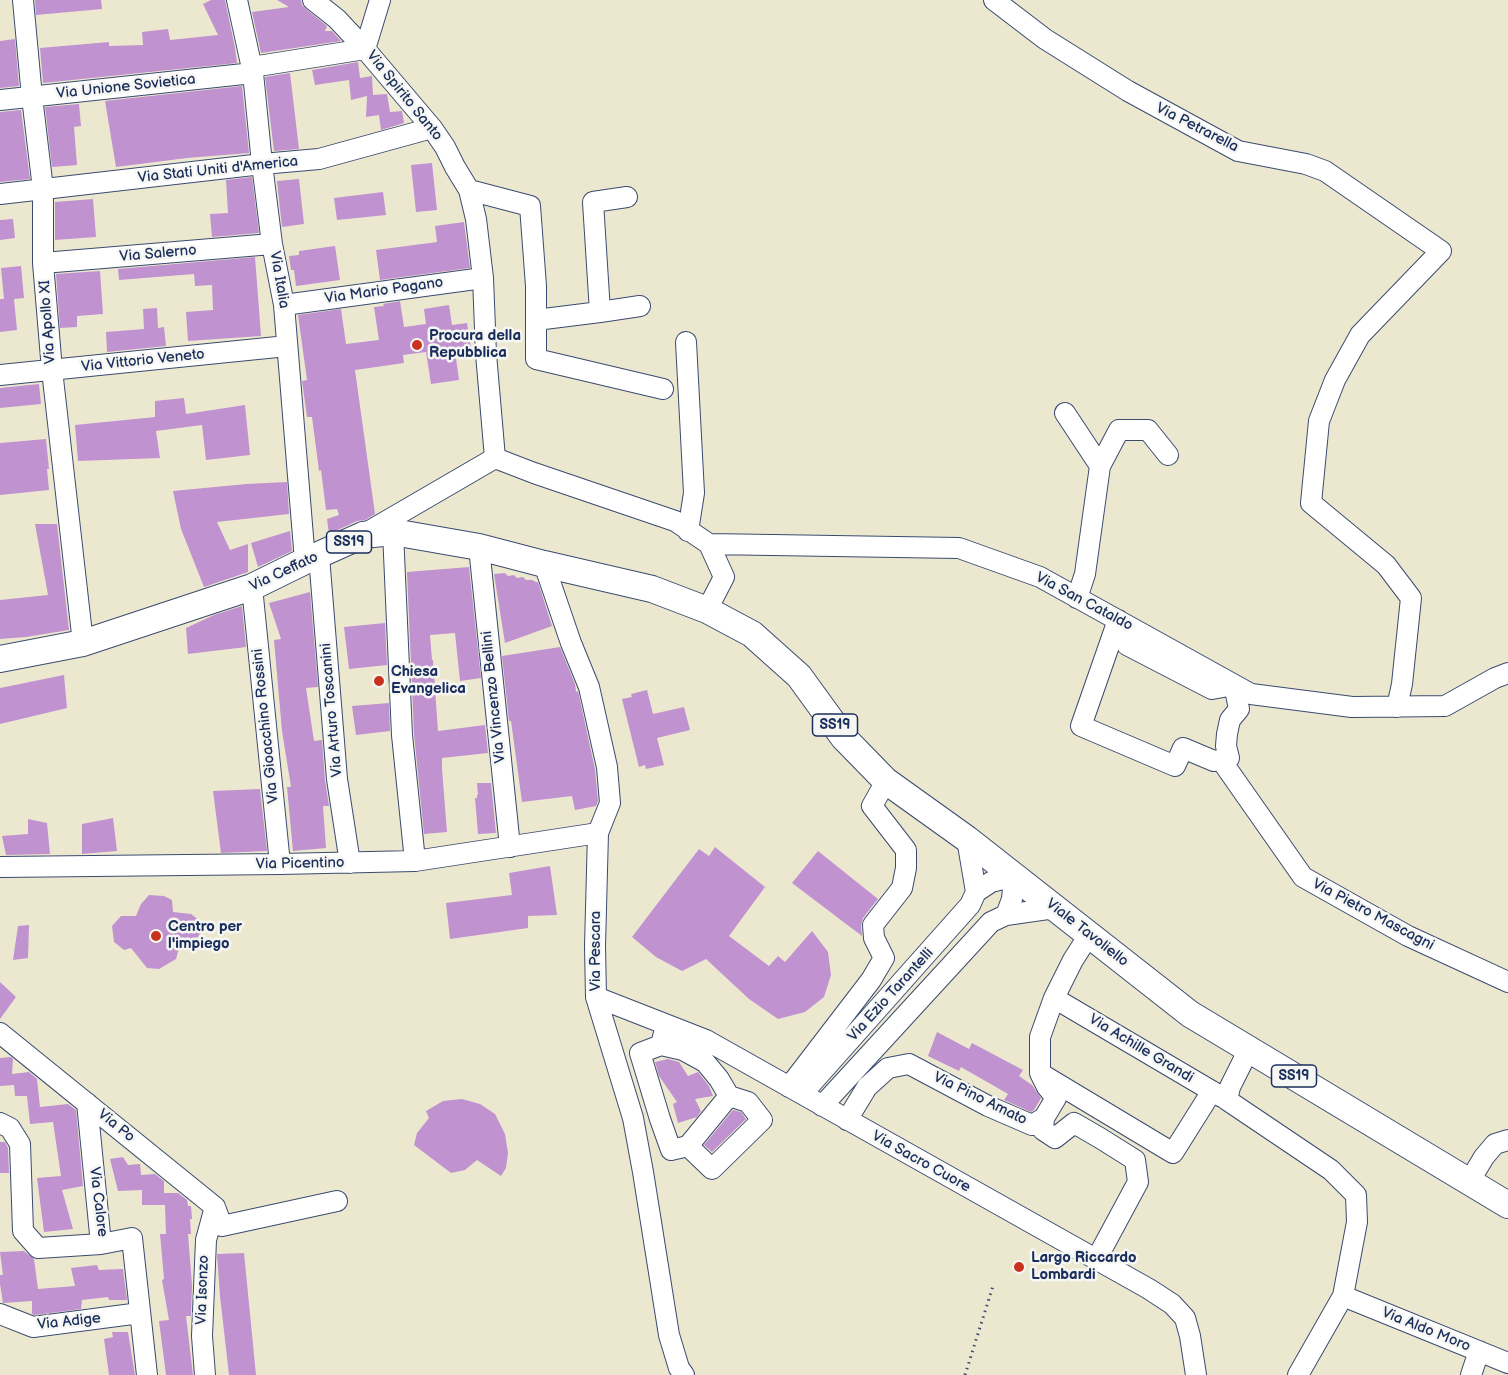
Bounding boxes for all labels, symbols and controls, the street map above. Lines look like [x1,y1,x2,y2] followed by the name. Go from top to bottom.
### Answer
[362,47,446,145] street label: Via Spirito Santo
[55,71,197,103] street label: Via Unione Sovietica
[1153,99,1241,157] street label: Via Petrarella
[137,153,299,187] street label: Via Stati Uniti d'America
[119,242,197,266] street label: Via Salerno
[265,250,293,310] street label: Via Italia
[323,274,445,308] street label: Via Mario Pagano
[36,279,60,365] street label: Via Apollo XI
[429,327,521,362] place label: Procura della Repubblica
[410,338,424,352] marker: Procura della Repubblica
[80,346,206,376] street label: Via Vittorio Veneto
[326,531,372,553] road number: SS19
[247,548,321,596] street label: Via Ceffato
[1032,569,1136,635] street label: Via San Cataldo
[478,630,510,764] street label: Via Vincenzo Bellini
[317,642,347,778] street label: Via Arturo Toscanini
[249,648,283,804] street label: Via Gioacchino Rossini
[391,663,466,698] place label: Chiesa Evangelica
[372,674,386,688] marker: Chiesa Evangelica
[812,714,858,736] road number: SS19
[256,854,344,874] street label: Via Picentino
[1309,875,1437,955] street label: Via Pietro Mascagni
[1042,895,1132,971] street label: Viale Tavoliello
[587,911,605,991] street label: Via Pescara
[168,918,242,953] place label: Centro per l'impiego
[149,929,163,943] marker: Centro per l'impiego
[844,945,938,1045] street label: Via Ezio Tarantelli
[1085,1011,1197,1087] street label: Via Achille Grandi
[1272,1065,1316,1087] road number: SS19
[930,1069,1030,1129] street label: Via Pino Amato
[94,1106,138,1146] street label: Via Po
[868,1127,974,1197] street label: Via Sacro Cuore
[85,1166,111,1238] street label: Via Calore
[1031,1249,1137,1284] place label: Largo Riccardo Lombardi
[193,1255,213,1325] street label: Via Isonzo
[1012,1260,1026,1274] marker: Largo Riccardo Lombardi
[1379,1304,1473,1356] street label: Via Aldo Moro
[36,1310,102,1334] street label: Via Adige

